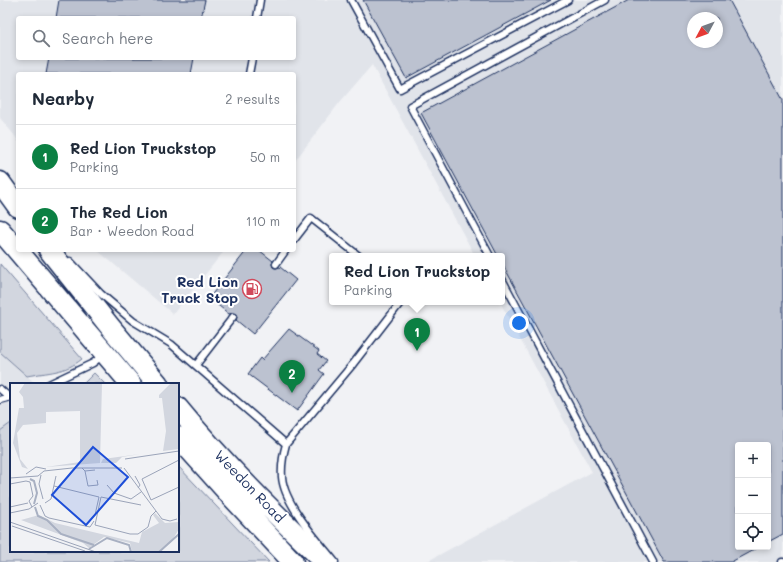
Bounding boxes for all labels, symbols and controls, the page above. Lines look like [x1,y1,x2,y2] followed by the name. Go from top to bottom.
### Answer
[687,12,723,48] north arrow
[16,16,296,60] search box
[30,27,52,49] icon: search
[62,28,153,48] text: Search here
[32,87,94,109] text: Nearby
[225,90,280,107] text: 2 results
[70,138,216,158] text: Red Lion Truckstop
[42,148,48,165] text: 1
[250,148,280,165] text: 50 m
[70,158,118,175] text: Parking
[70,202,168,222] text: The Red Lion
[41,212,49,229] text: 2
[246,212,280,229] text: 110 m
[70,222,194,239] text: Bar · Weedon Road
[329,253,505,305] popup
[344,261,490,281] text: Red Lion Truckstop
[161,272,238,307] place label: Red Lion Truck Stop
[241,278,263,300] fuel station icon: Red Lion Truck Stop
[344,281,392,298] text: Parking
[509,313,529,333] your location
[404,318,430,351] pin: 1
[279,360,305,393] pin: 2
[10,383,179,552] inset map
[735,442,771,550] map controls
[735,442,771,478] button: +
[211,446,290,526] street label: Weedon Road
[735,478,771,514] button: −
[735,514,771,550] button: locate

